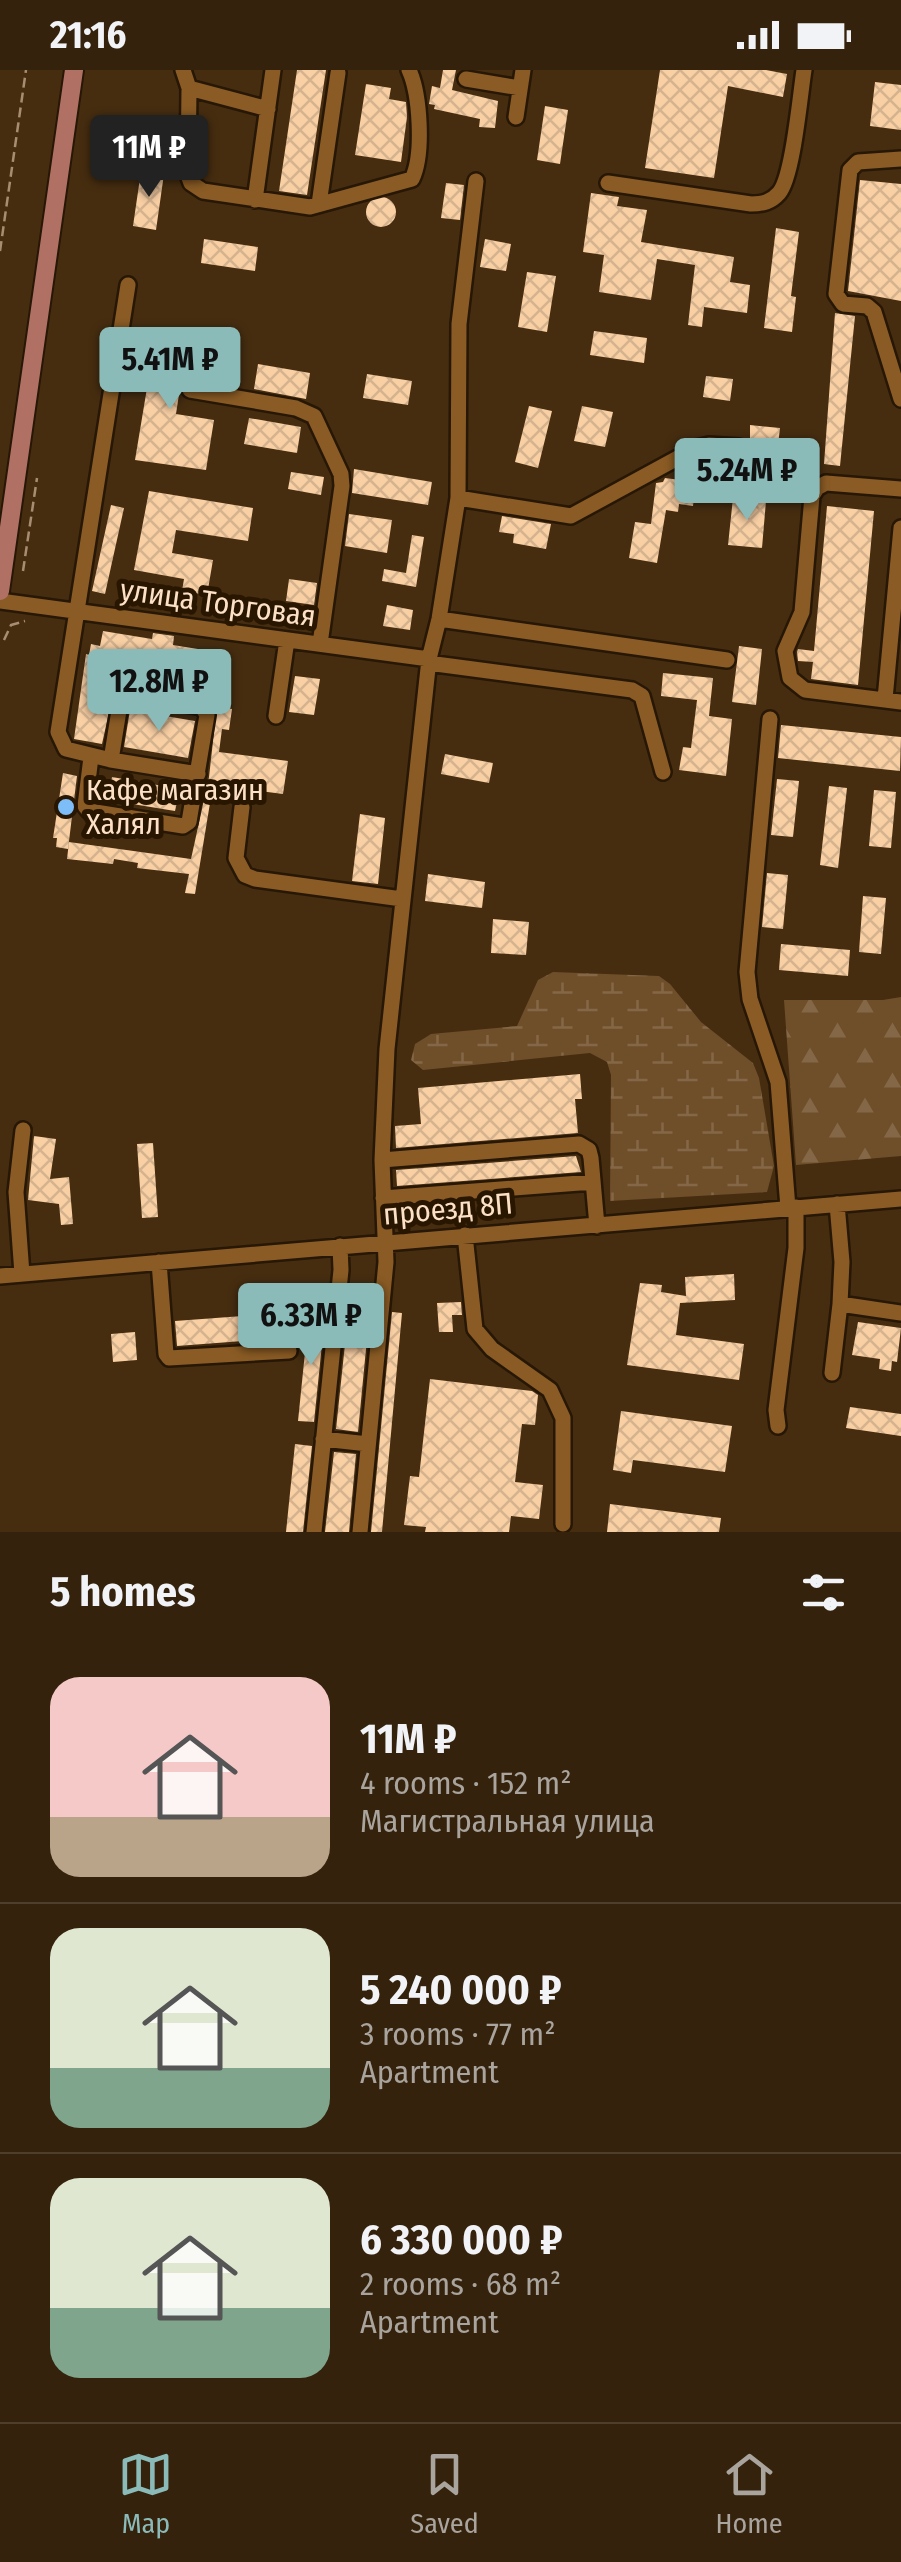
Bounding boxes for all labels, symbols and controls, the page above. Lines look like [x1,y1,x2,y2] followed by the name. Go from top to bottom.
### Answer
[50,12,126,58] text: 21:16
[79,115,219,200] pin: 11M ₽
[112,128,186,166] text: 11M ₽
[78,327,262,412] pin: 5.41M ₽
[121,340,219,378] text: 5.41M ₽
[655,438,839,523] pin: 5.24M ₽
[697,451,797,489] text: 5.24M ₽
[118,571,318,635] street label: улица Торговая
[67,649,251,734] pin: 12.8M ₽
[109,662,209,700] text: 12.8M ₽
[86,772,264,842] place label: Кафе магазин Халял
[55,796,77,818] marker: Кафе магазин Халял
[382,1185,514,1233] street label: проезд 8П
[219,1283,403,1368] pin: 6.33M ₽
[260,1296,362,1334] text: 6.33M ₽
[796,1565,851,1620] icon: filters
[50,1567,196,1617] text: 5 homes
[360,1714,456,1764] text: 11M ₽
[130,1717,250,1837] icon: home
[360,1764,572,1802] text: 4 rooms · 152 m²
[360,1802,655,1840] text: Магистральная улица
[360,1965,561,2015] text: 5 240 000 ₽
[130,1968,250,2088] icon: home
[360,2015,556,2053] text: 3 rooms · 77 m²
[360,2053,499,2091] text: Apartment
[360,2215,562,2265] text: 6 330 000 ₽
[130,2218,250,2338] icon: home
[360,2265,561,2303] text: 2 rooms · 68 m²
[360,2303,499,2341] text: Apartment
[118,2447,173,2540] tab: Map
[410,2447,479,2540] tab: Saved
[716,2447,783,2540] tab: Home

